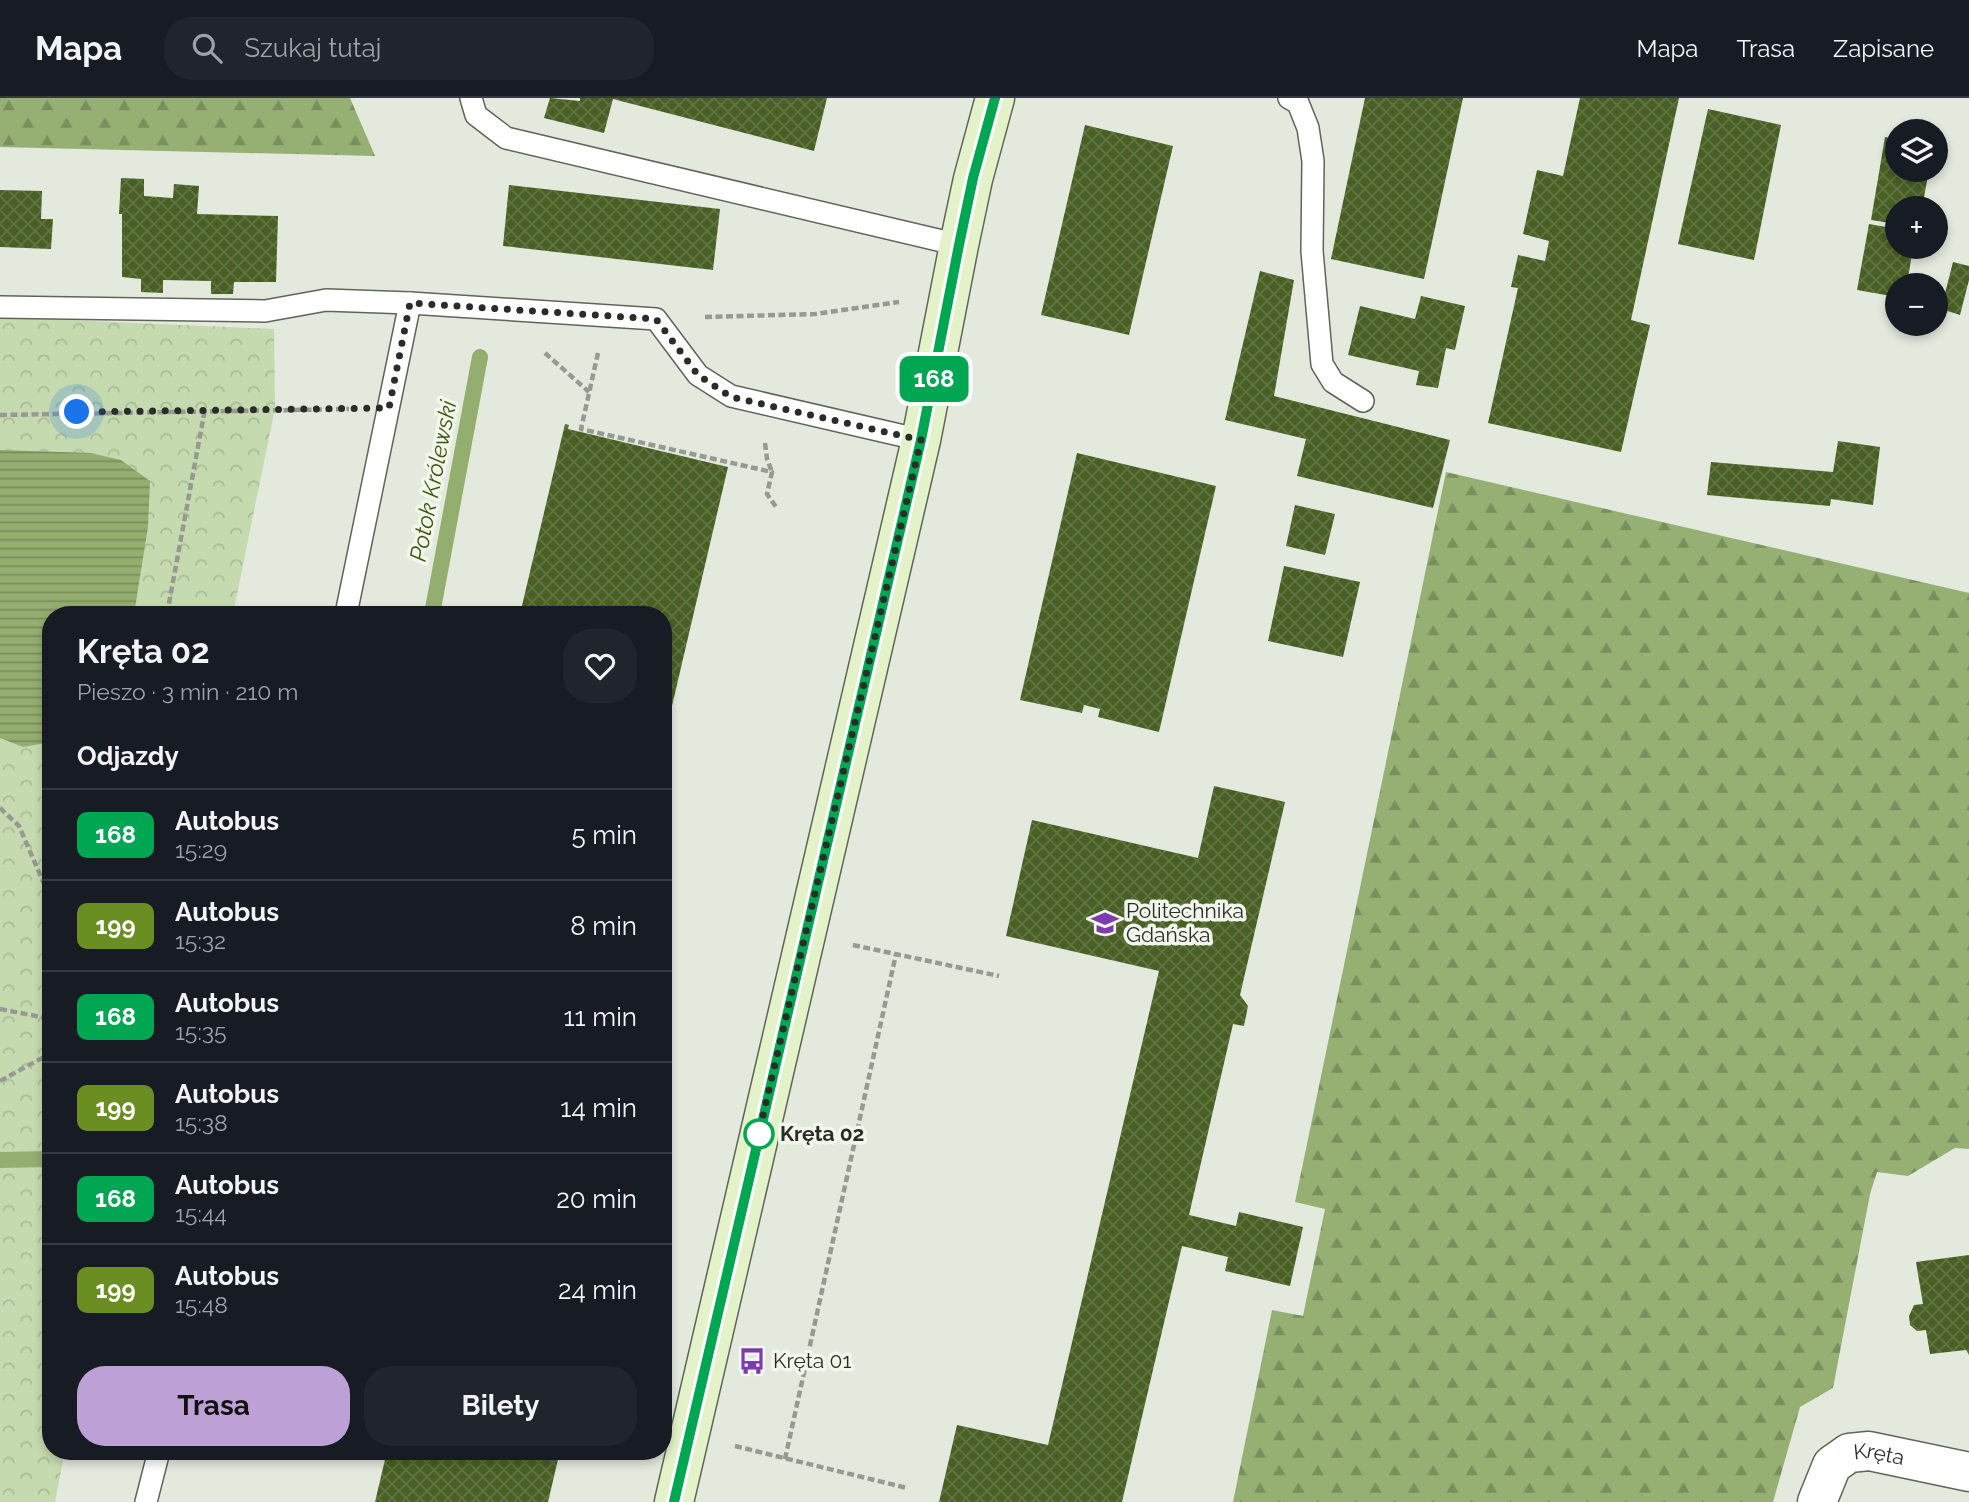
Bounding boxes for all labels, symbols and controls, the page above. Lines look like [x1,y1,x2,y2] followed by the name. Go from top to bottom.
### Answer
[164,17,654,80] search box
[35,29,122,68] text: Mapa
[188,29,226,67] icon: search
[244,33,381,63] text: Szukaj tutaj
[1637,34,1698,63] text: Mapa
[1736,34,1795,63] text: Trasa
[1833,34,1934,63] text: Zapisane
[1885,119,1948,336] map controls
[1885,119,1948,182] button: layers
[1885,196,1948,259] button: +
[1885,273,1948,336] button: −
[894,356,974,402] line badge: 168
[914,364,954,393] text: 168
[59,394,94,429] your location
[404,397,462,564] water label: Potok Królewski
[563,629,637,703] button: heart
[77,632,210,671] text: Kręta 02
[77,678,298,705] text: Pieszo · 3 min · 210 m
[77,741,179,771] text: Odjazdy
[175,806,279,836] text: Autobus
[95,820,136,849] text: 168
[571,820,637,850] text: 5 min
[175,836,227,863] text: 15:29
[175,897,279,927] text: Autobus
[1126,898,1244,947] place label: Politechnika Gdańska
[1090,908,1120,938] school or university icon: Politechnika Gdańska
[95,911,136,940] text: 199
[570,911,637,941] text: 8 min
[175,927,226,954] text: 15:32
[175,988,279,1018] text: Autobus
[95,1002,136,1031] text: 168
[563,1002,637,1032] text: 11 min
[175,1018,227,1045] text: 15:35
[175,1079,279,1109] text: Autobus
[95,1093,136,1122] text: 199
[560,1093,637,1123] text: 14 min
[175,1109,228,1136] text: 15:38
[744,1119,774,1149] marker: Kręta 02
[780,1121,864,1146] place label: Kręta 02
[175,1170,279,1200] text: Autobus
[95,1184,136,1213] text: 168
[556,1184,637,1214] text: 20 min
[175,1200,227,1227] text: 15:44
[175,1261,279,1291] text: Autobus
[95,1275,136,1304] text: 199
[558,1275,637,1305] text: 24 min
[175,1291,228,1318] text: 15:48
[737,1346,767,1376] bus stop icon: Kręta 01
[773,1348,851,1373] place label: Kręta 01
[77,1366,350,1446] button: Trasa
[364,1366,637,1446] button: Bilety
[1852,1438,1907,1470] street label: Kręta

